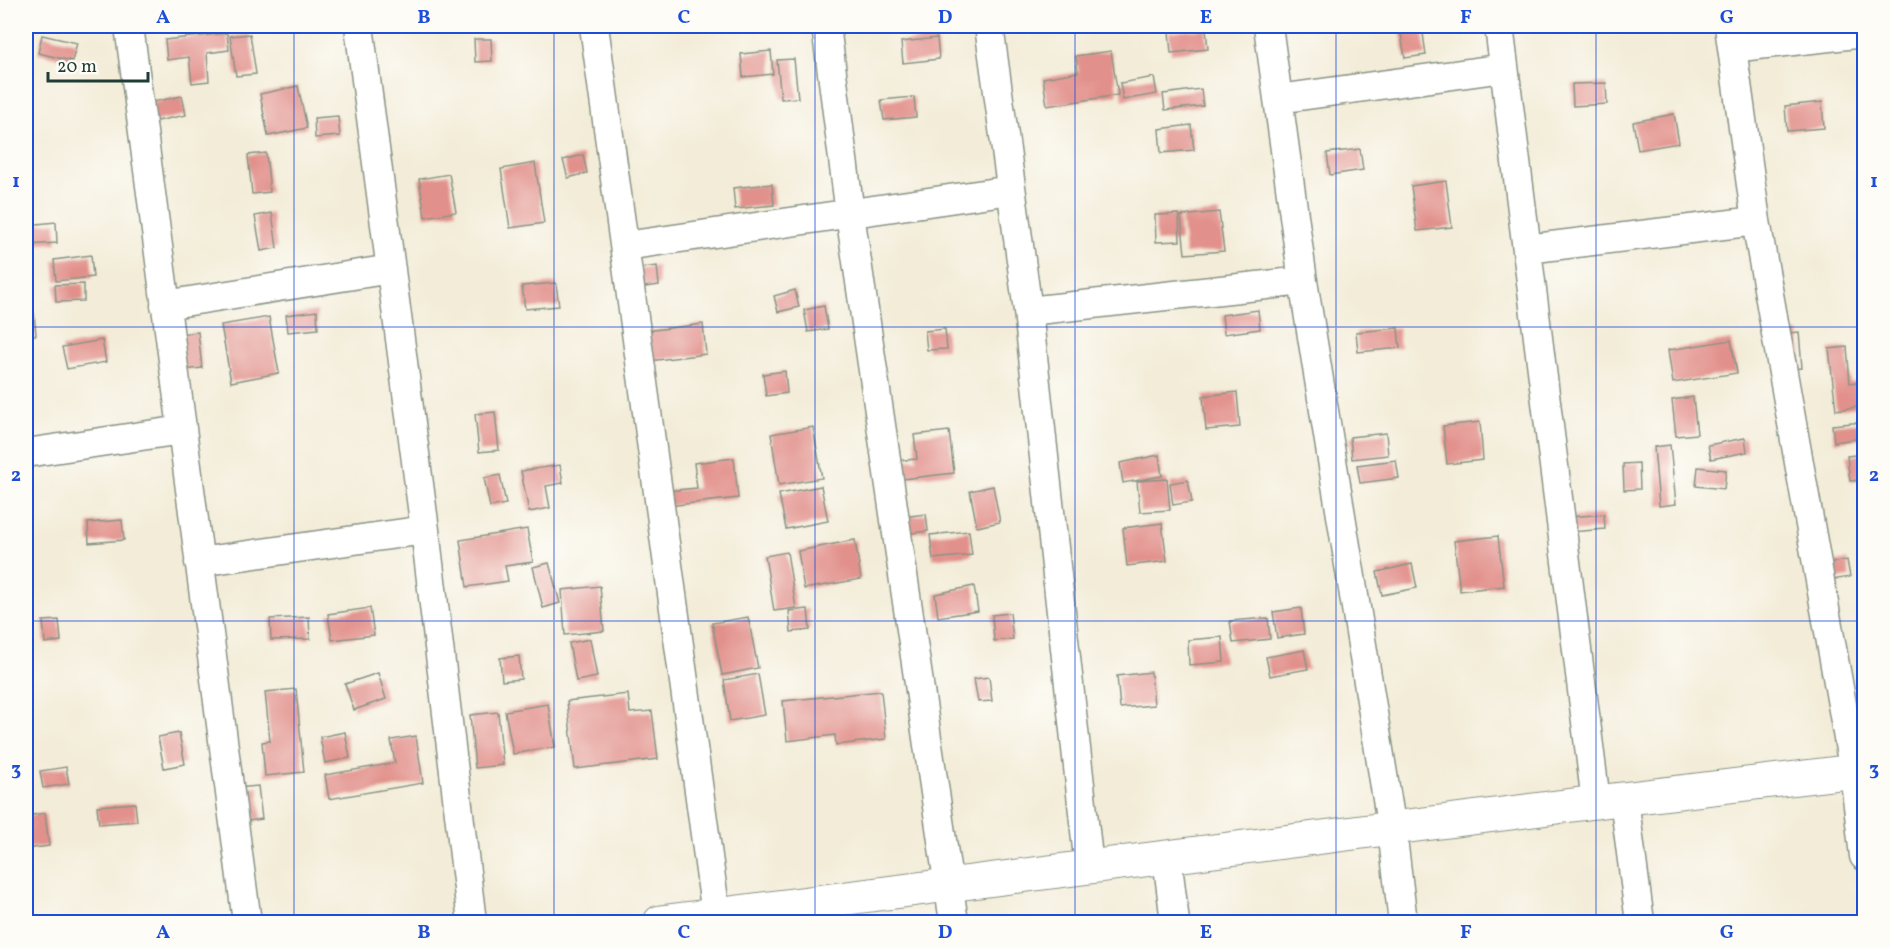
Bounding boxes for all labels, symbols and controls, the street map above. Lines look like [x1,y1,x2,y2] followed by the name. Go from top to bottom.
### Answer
[156,4,170,32] text: A
[417,4,431,32] text: B
[678,4,691,32] text: C
[938,4,952,32] text: D
[1200,4,1212,32] text: E
[1460,4,1472,32] text: F
[1720,4,1734,32] text: G
[48,45,148,83] scale bar
[57,55,97,80] text: 20 m
[12,168,20,196] text: 1
[1870,168,1878,196] text: 1
[11,462,21,490] text: 2
[1869,462,1879,490] text: 2
[11,756,21,784] text: 3
[1869,756,1879,784] text: 3
[156,919,170,947] text: A
[417,919,431,947] text: B
[678,919,691,947] text: C
[938,919,952,947] text: D
[1200,919,1212,947] text: E
[1460,919,1472,947] text: F
[1720,919,1734,947] text: G

